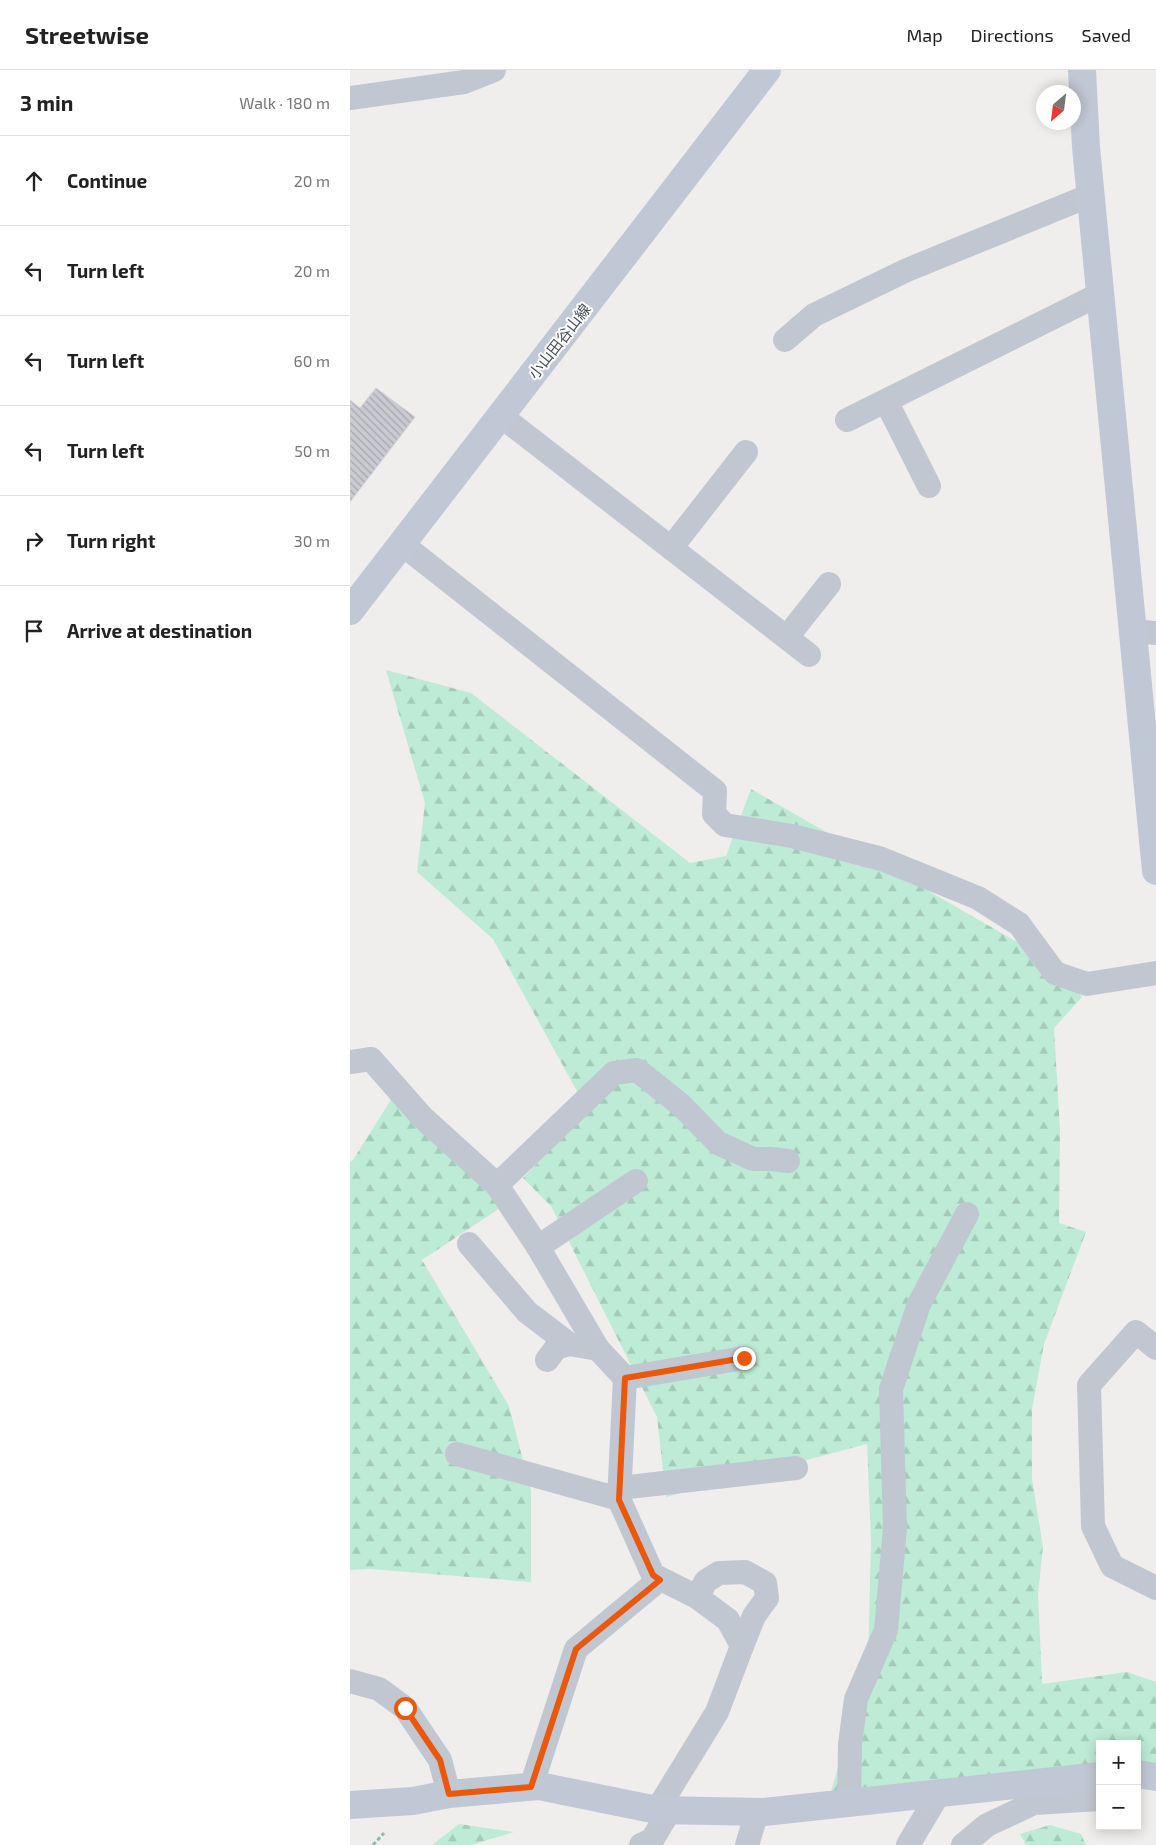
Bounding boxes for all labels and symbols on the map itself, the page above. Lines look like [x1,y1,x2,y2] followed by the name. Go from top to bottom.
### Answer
[1036,85,1081,130] north arrow
[524,300,594,382] street label: 小山田谷山線
[733,1347,756,1370] route end
[394,1697,417,1720] route start

